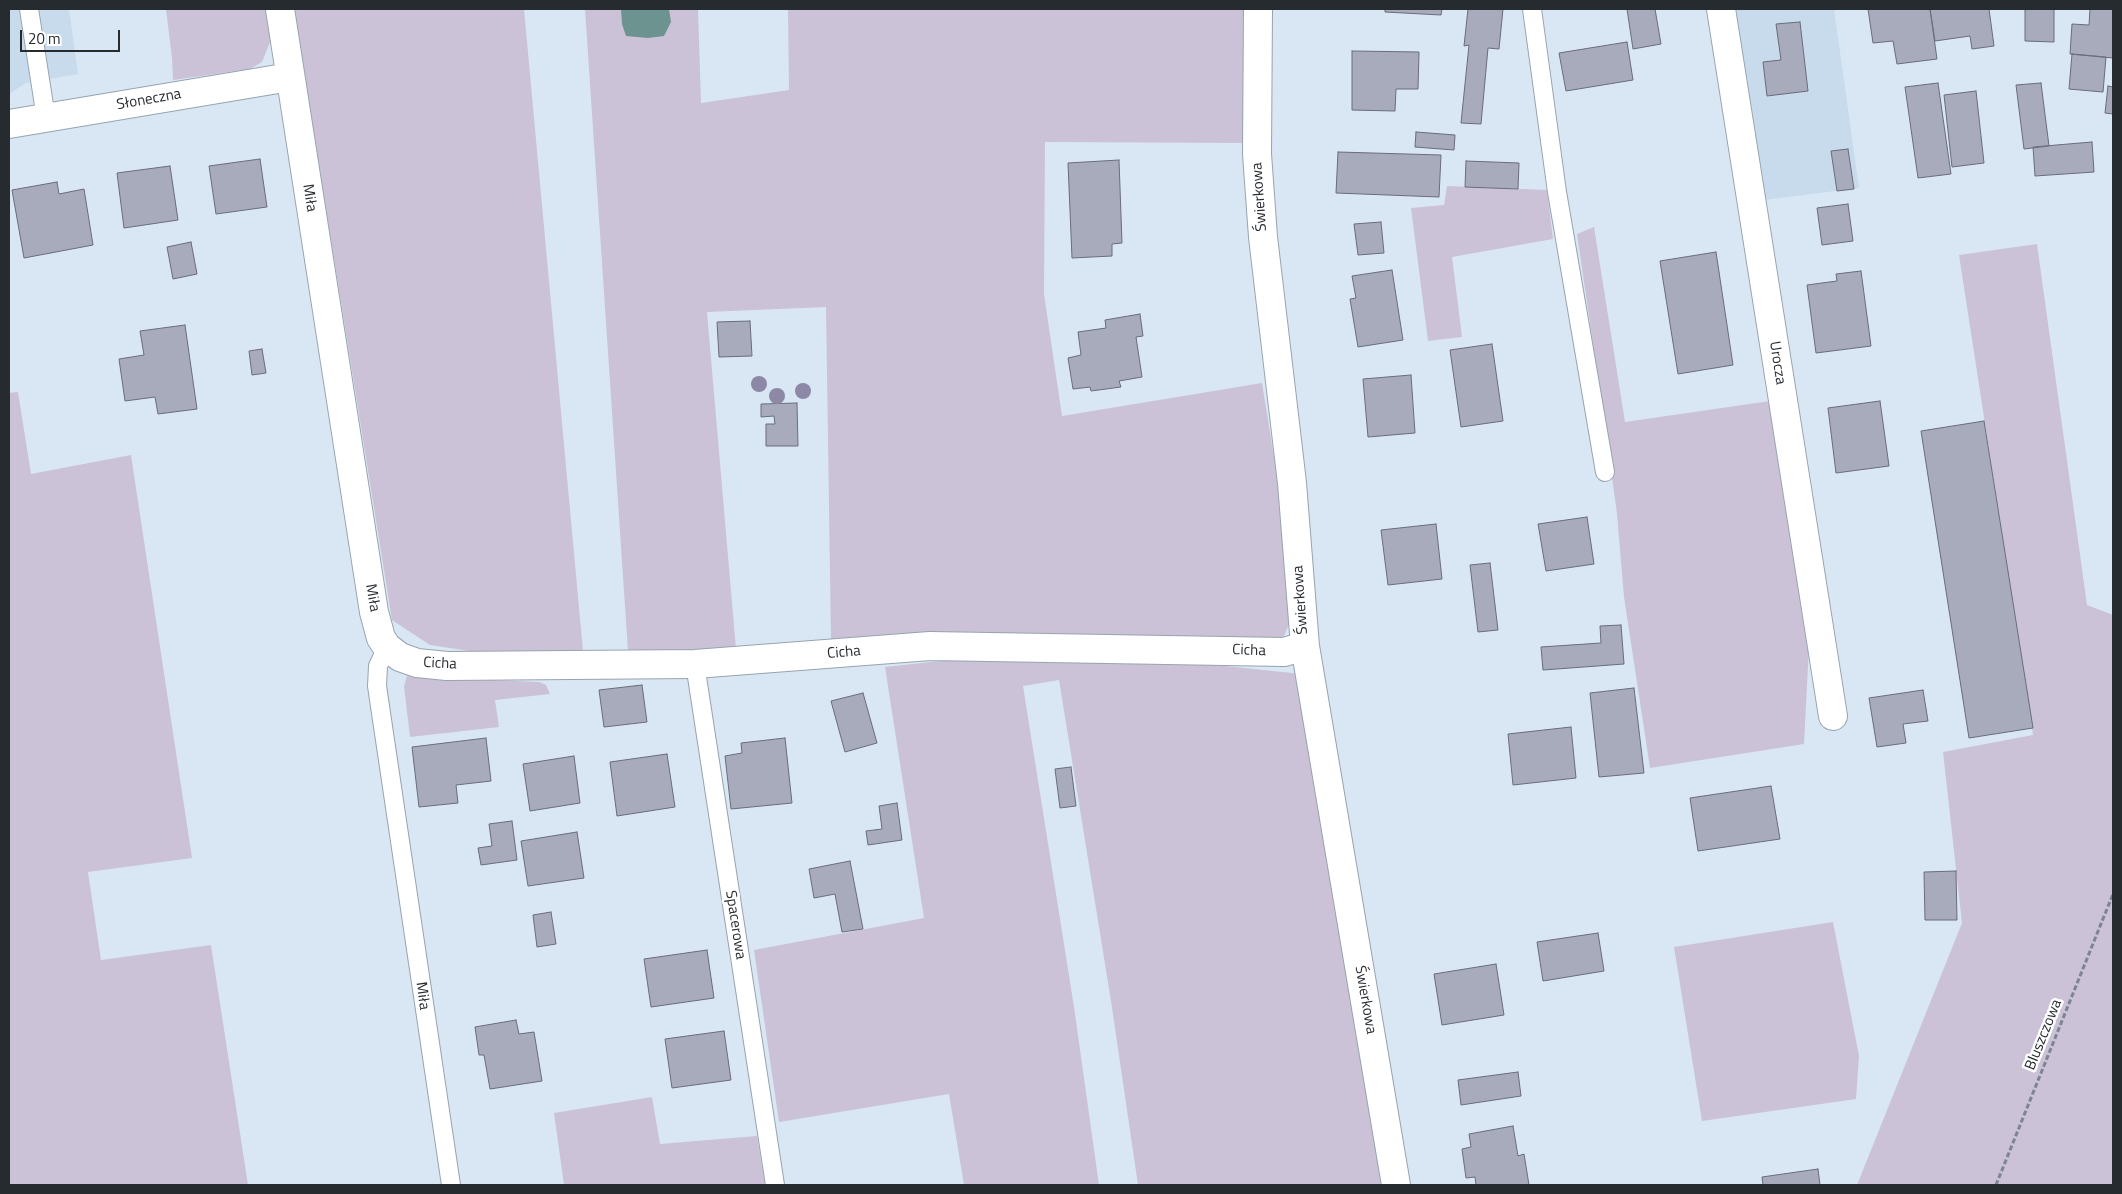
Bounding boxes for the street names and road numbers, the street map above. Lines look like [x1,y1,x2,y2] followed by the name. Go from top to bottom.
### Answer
[115,85,183,115] street label: Słoneczna
[1249,162,1271,232] street label: Świerkowa
[298,183,320,213] street label: Miła
[1765,340,1789,386] street label: Urocza
[1290,565,1312,635] street label: Świerkowa
[361,583,383,613] street label: Miła
[1232,641,1266,661] street label: Cicha
[827,643,861,663] street label: Cicha
[423,654,457,674] street label: Cicha
[721,889,749,961] street label: Spacerowa
[1350,964,1380,1036] street label: Świerkowa
[411,981,433,1011] street label: Miła
[2022,997,2066,1073] street label: Bluszczowa

